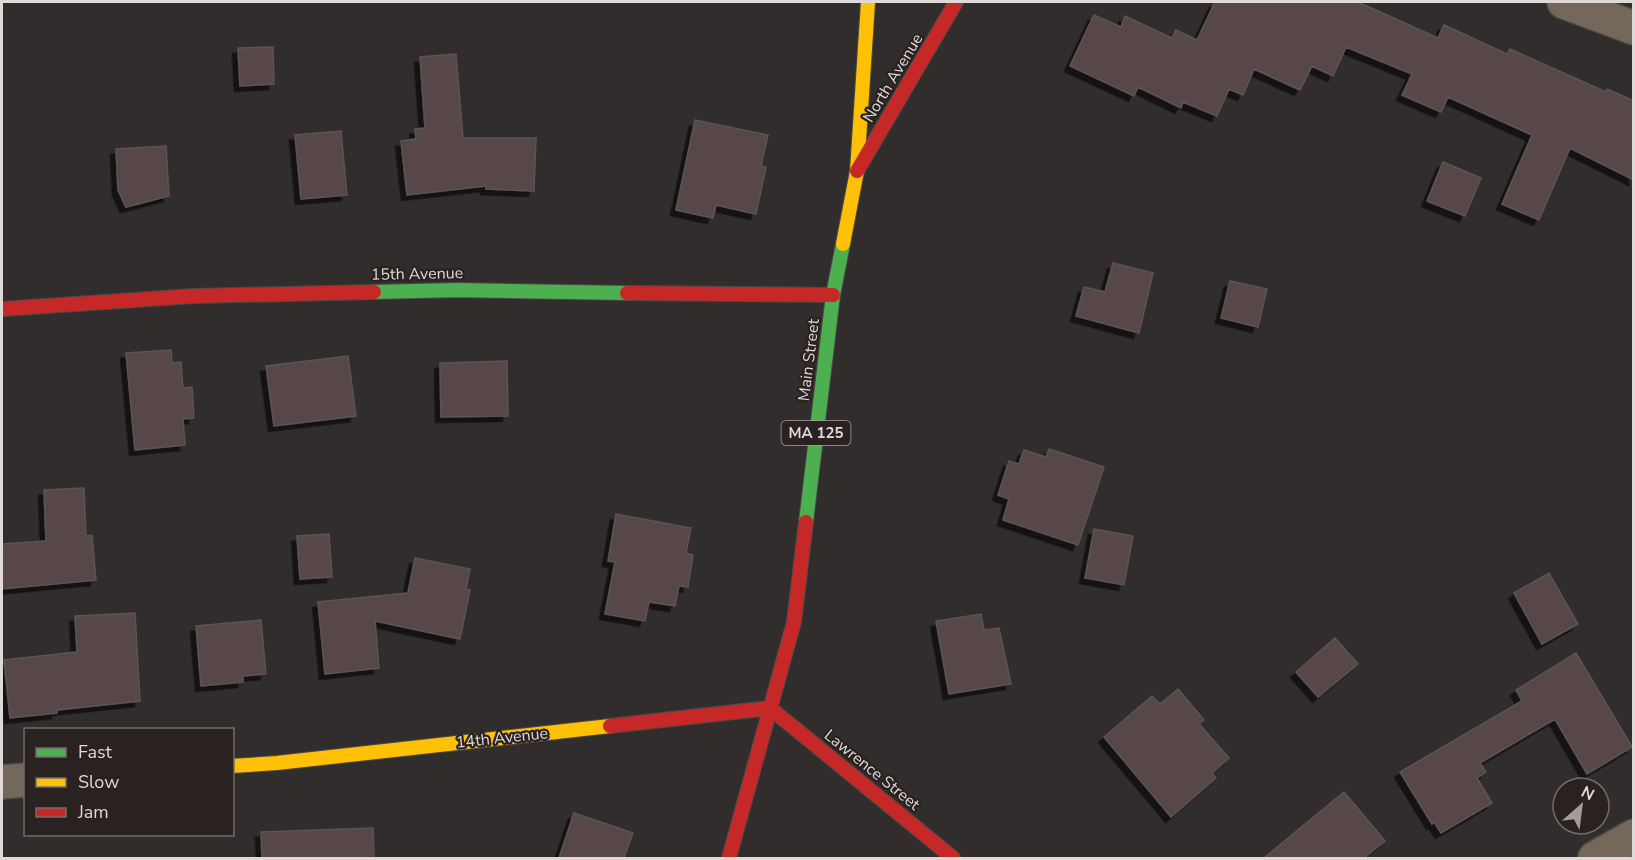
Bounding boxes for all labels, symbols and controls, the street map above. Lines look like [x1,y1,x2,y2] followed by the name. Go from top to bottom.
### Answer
[858,29,928,127] street label: North Avenue
[371,262,463,286] street label: 15th Avenue
[793,317,825,402] street label: Main Street
[782,421,850,445] road number: MA 125
[455,722,549,754] street label: 14th Avenue
[819,725,925,816] street label: Lawrence Street
[24,728,234,836] legend
[78,740,113,764] text: Fast
[78,770,119,794] text: Slow
[1551,776,1611,836] north arrow
[1577,781,1598,806] text: N
[77,800,109,824] text: Jam

